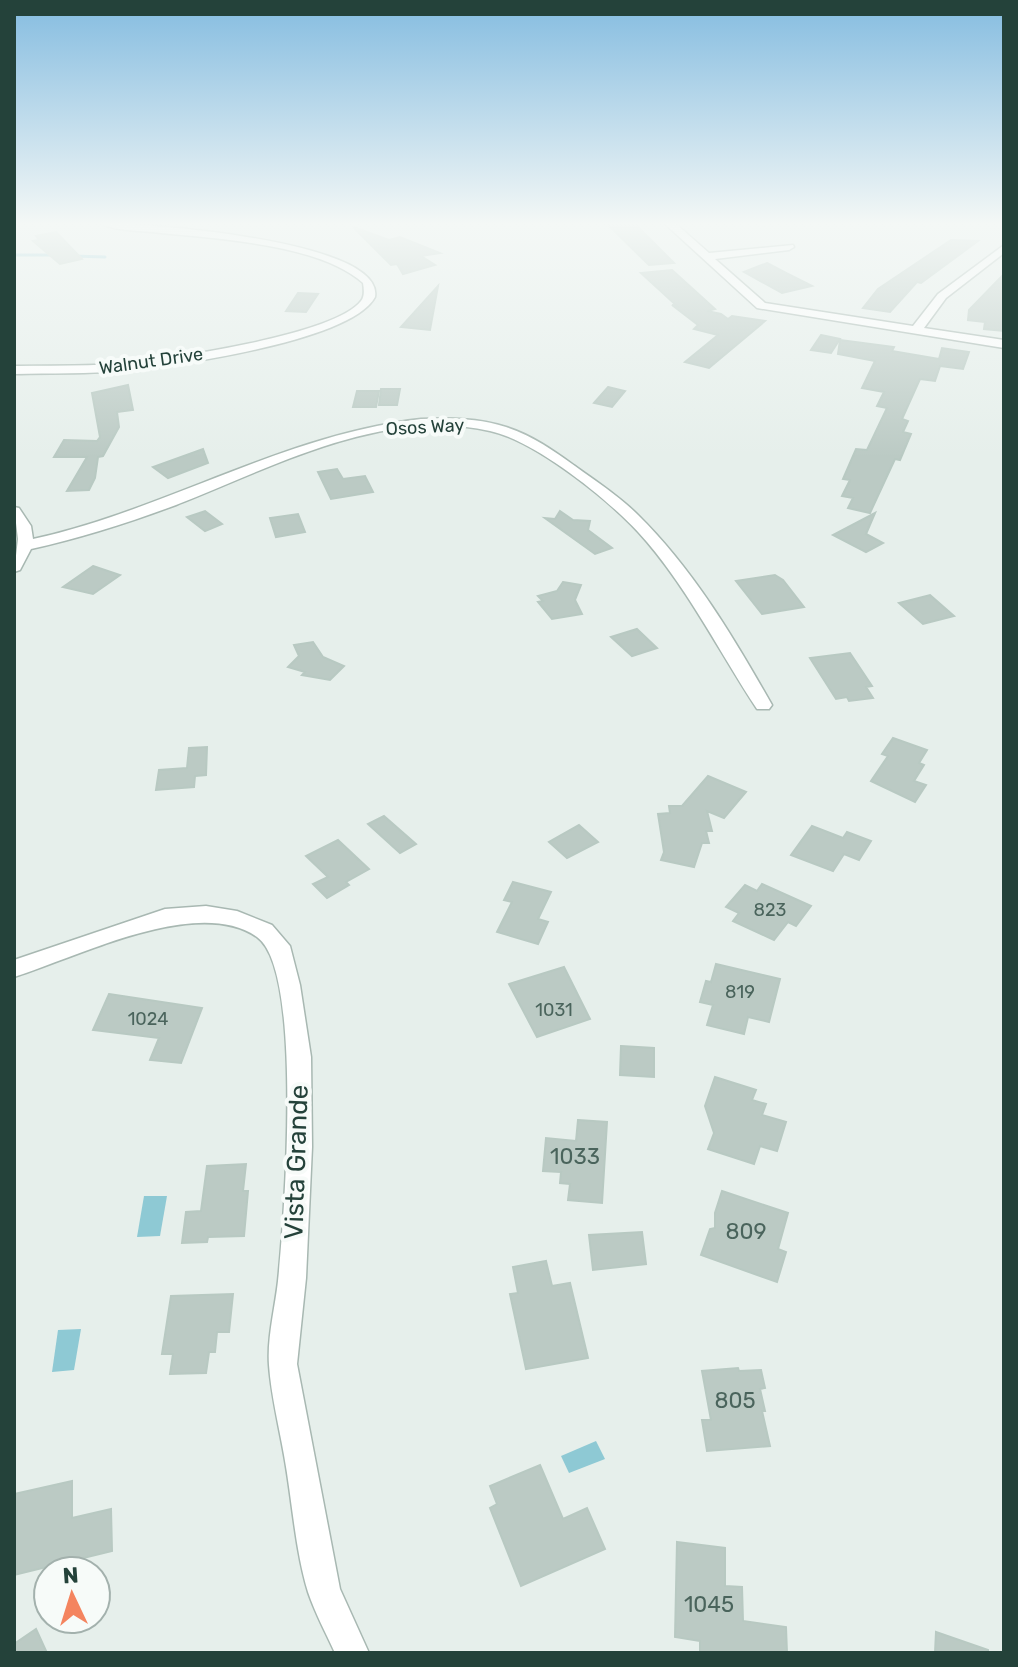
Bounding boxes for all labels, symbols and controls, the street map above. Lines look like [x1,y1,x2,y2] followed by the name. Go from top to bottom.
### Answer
[98,343,204,379] street label: Walnut Drive
[385,414,465,440] street label: Osos Way
[754,899,786,921] house number: 823
[725,981,755,1003] house number: 819
[535,999,573,1021] house number: 1031
[128,1008,168,1030] house number: 1024
[278,1084,315,1240] street label: Vista Grande
[550,1143,600,1170] house number: 1033
[725,1218,767,1245] house number: 809
[714,1387,756,1414] house number: 805
[32,1555,112,1635] north arrow
[62,1562,79,1590] text: N
[684,1591,734,1618] house number: 1045

